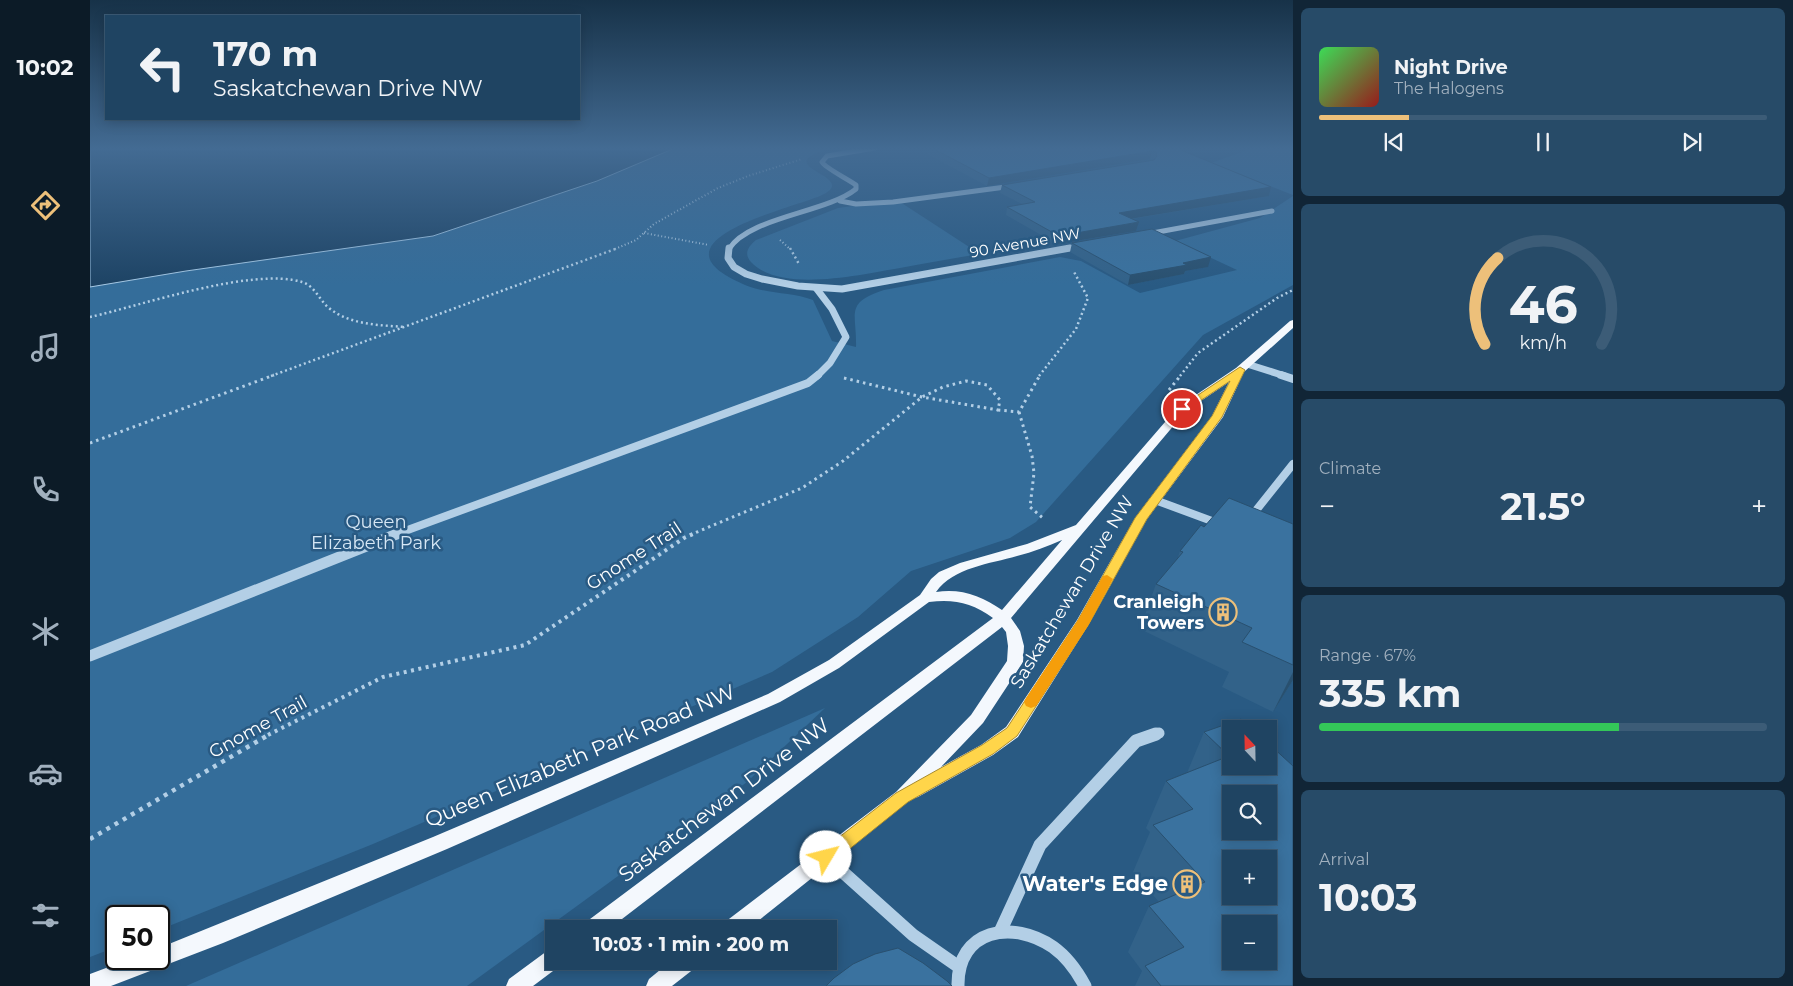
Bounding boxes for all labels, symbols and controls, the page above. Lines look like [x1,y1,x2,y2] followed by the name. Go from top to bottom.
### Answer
[213,32,318,75] text: 170 m
[130,35,195,100] icon: left
[16,54,74,81] text: 10:02
[1394,56,1508,79] text: Night Drive
[213,75,483,102] text: Saskatchewan Drive NW
[1394,79,1504,98] text: The Halogens
[1380,128,1408,156] icon: previous
[1529,128,1557,156] icon: pause
[1678,128,1706,156] icon: next
[28,188,63,223] icon: directions
[968,223,1082,262] street label: 90 Avenue NW
[1509,273,1577,336] text: 46
[28,330,63,365] icon: music
[1519,332,1567,353] text: km/h
[1161,388,1203,430] pin
[1168,395,1196,423] icon: arrive
[1319,459,1381,478] text: Climate
[28,472,63,507] icon: phone
[1500,483,1586,530] text: 21.5°
[1319,489,1335,523] text: −
[1751,489,1767,523] text: +
[1006,492,1138,692] street label: Saskatchewan Drive NW
[311,511,441,554] park label: Queen Elizabeth Park
[582,517,686,595] street label: Gnome Trail
[1113,591,1204,634] place label: Cranleigh Towers
[1208,597,1238,627] building icon: Cranleigh Towers
[28,614,63,649] icon: climate
[1319,646,1416,665] text: Range · 67%
[1319,670,1461,717] text: 335 km
[421,679,739,832] street label: Queen Elizabeth Park Road NW
[205,691,311,763] street label: Gnome Trail
[613,712,834,887] street label: Saskatchewan Drive NW
[1222,720,1278,775] north arrow
[1222,720,1277,970] map controls
[28,756,63,791] icon: car
[1222,785,1277,840] button: search
[799,830,851,882] position arrow
[1222,850,1277,905] button: +
[1319,850,1369,869] text: Arrival
[1172,869,1202,899] building icon: Water's Edge
[1022,871,1168,896] place label: Water's Edge
[1319,874,1418,921] text: 10:03
[28,898,63,933] icon: filters
[105,905,170,970] speed limit sign: 50
[1222,915,1277,970] button: −
[593,933,789,956] text: 10:03 · 1 min · 200 m

